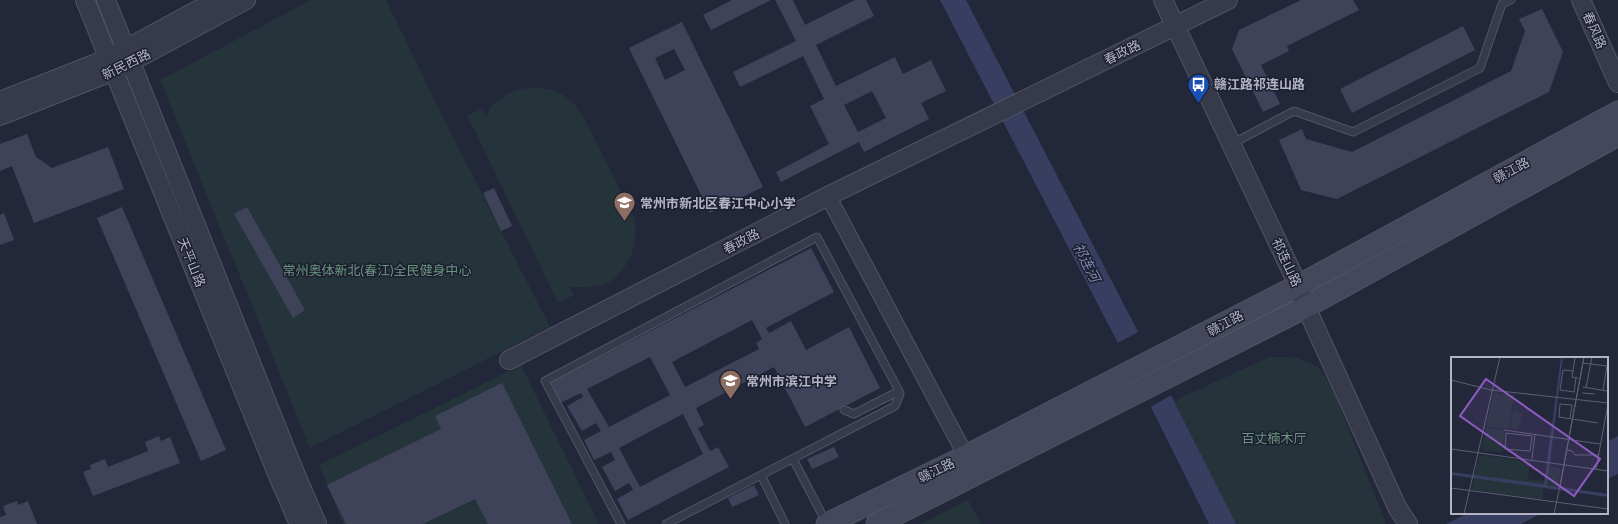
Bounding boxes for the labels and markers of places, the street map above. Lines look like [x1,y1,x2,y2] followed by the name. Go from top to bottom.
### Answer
[1185,71,1211,104] bus stop icon: 赣江路祁连山路
[1214,76,1305,92] place label: 赣江路祁连山路
[612,190,638,223] school or university icon: 常州市新北区春江中心小学
[640,195,796,211] place label: 常州市新北区春江中心小学
[717,368,743,401] school or university icon: 常州市滨江中学
[746,373,837,389] place label: 常州市滨江中学

